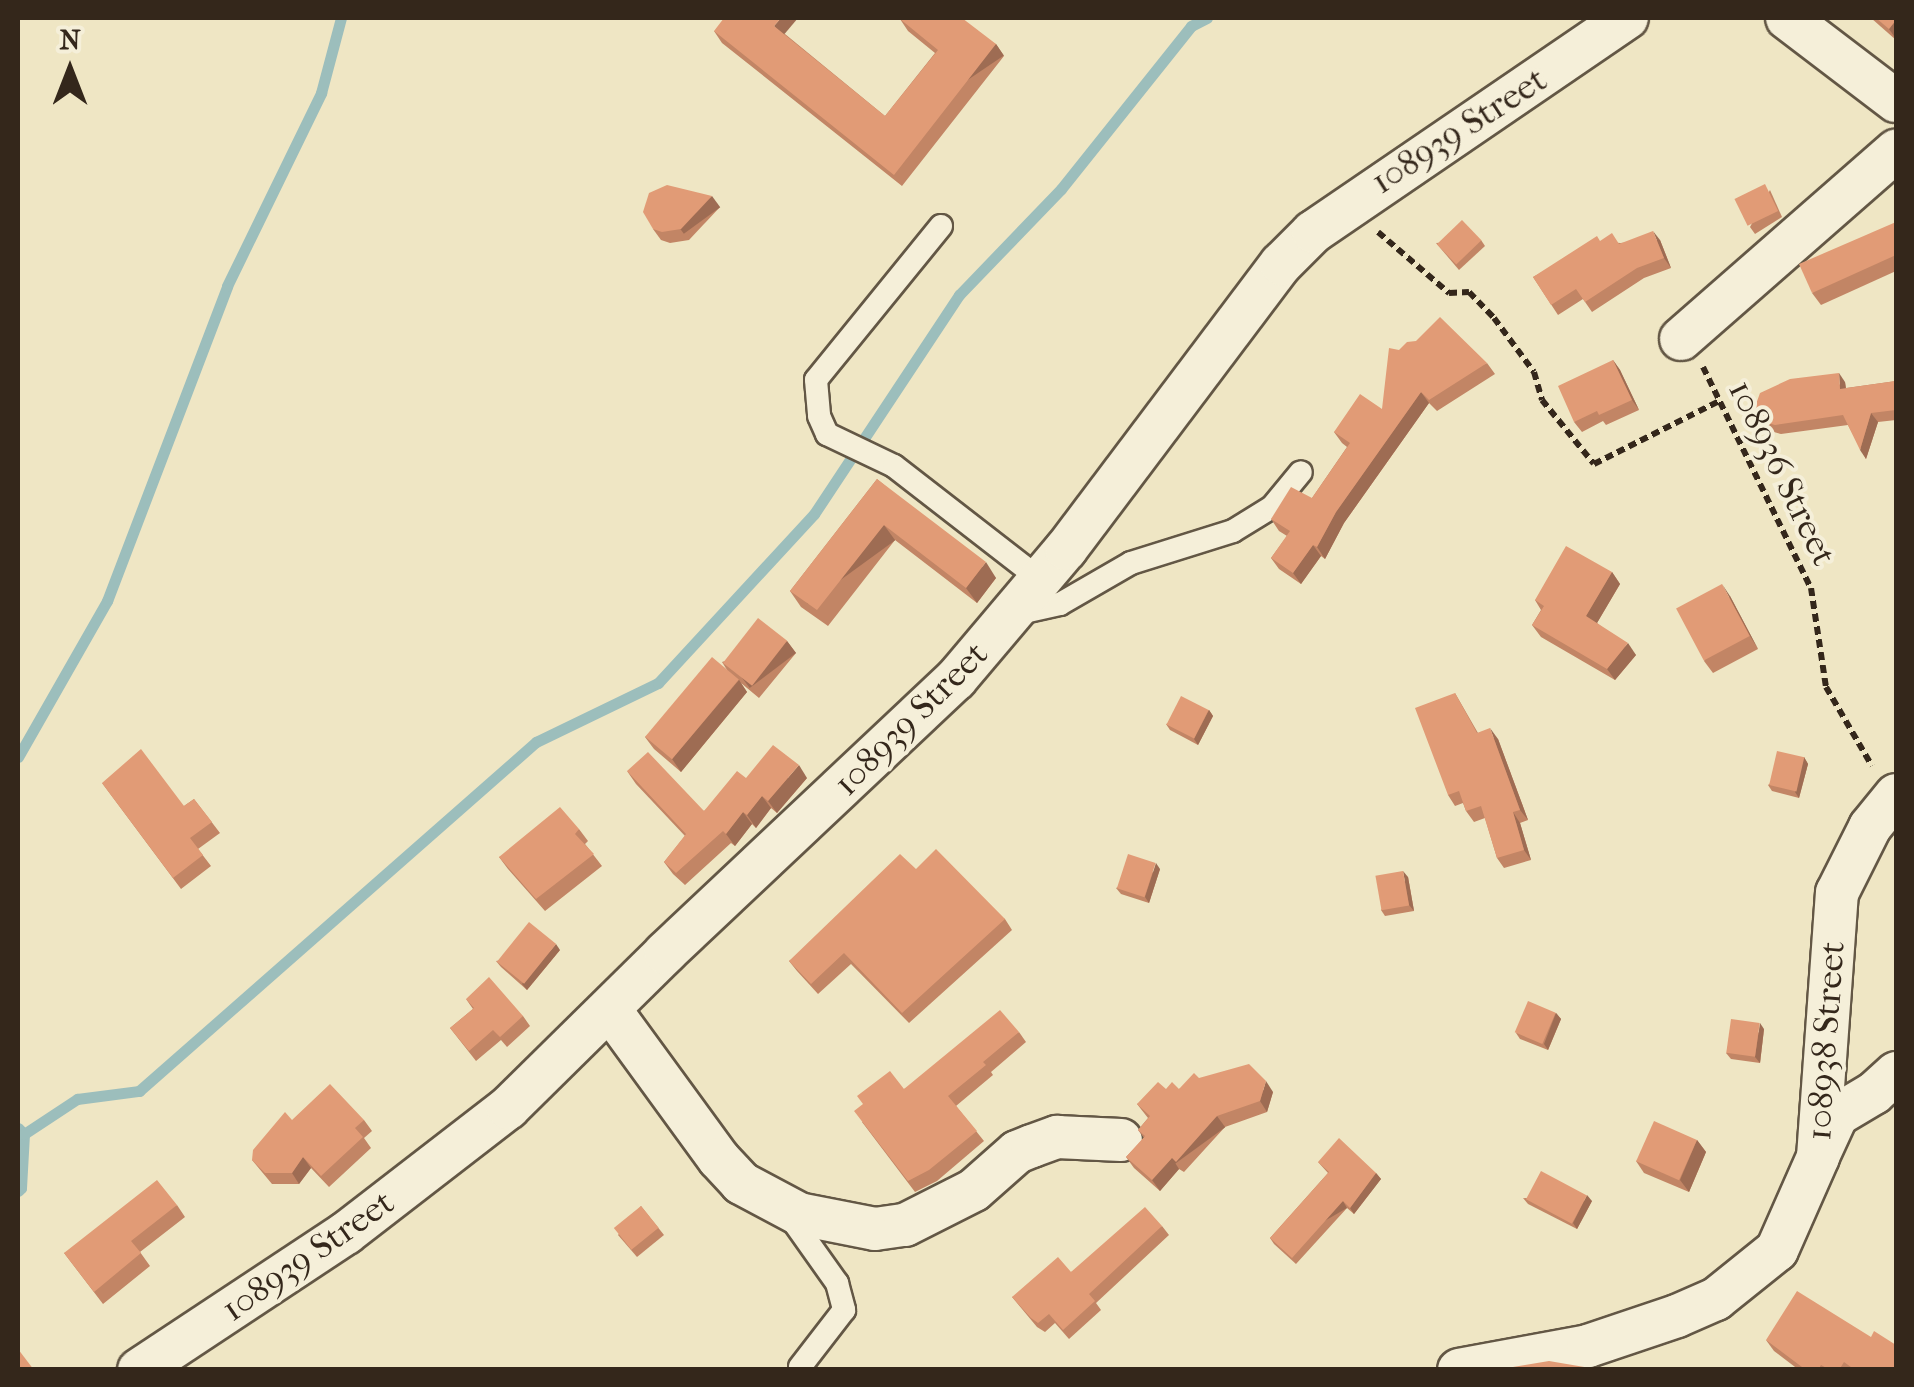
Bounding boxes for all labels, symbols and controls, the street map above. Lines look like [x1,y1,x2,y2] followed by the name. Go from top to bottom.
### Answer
[20,20,120,120] north arrow
[59,23,81,56] text: N
[1364,59,1554,203] street label: 108939 Street
[1719,374,1845,572] street label: 108936 Street
[825,633,997,805] street label: 108939 Street
[1798,940,1854,1142] street label: 108938 Street
[214,1181,402,1331] street label: 108939 Street

